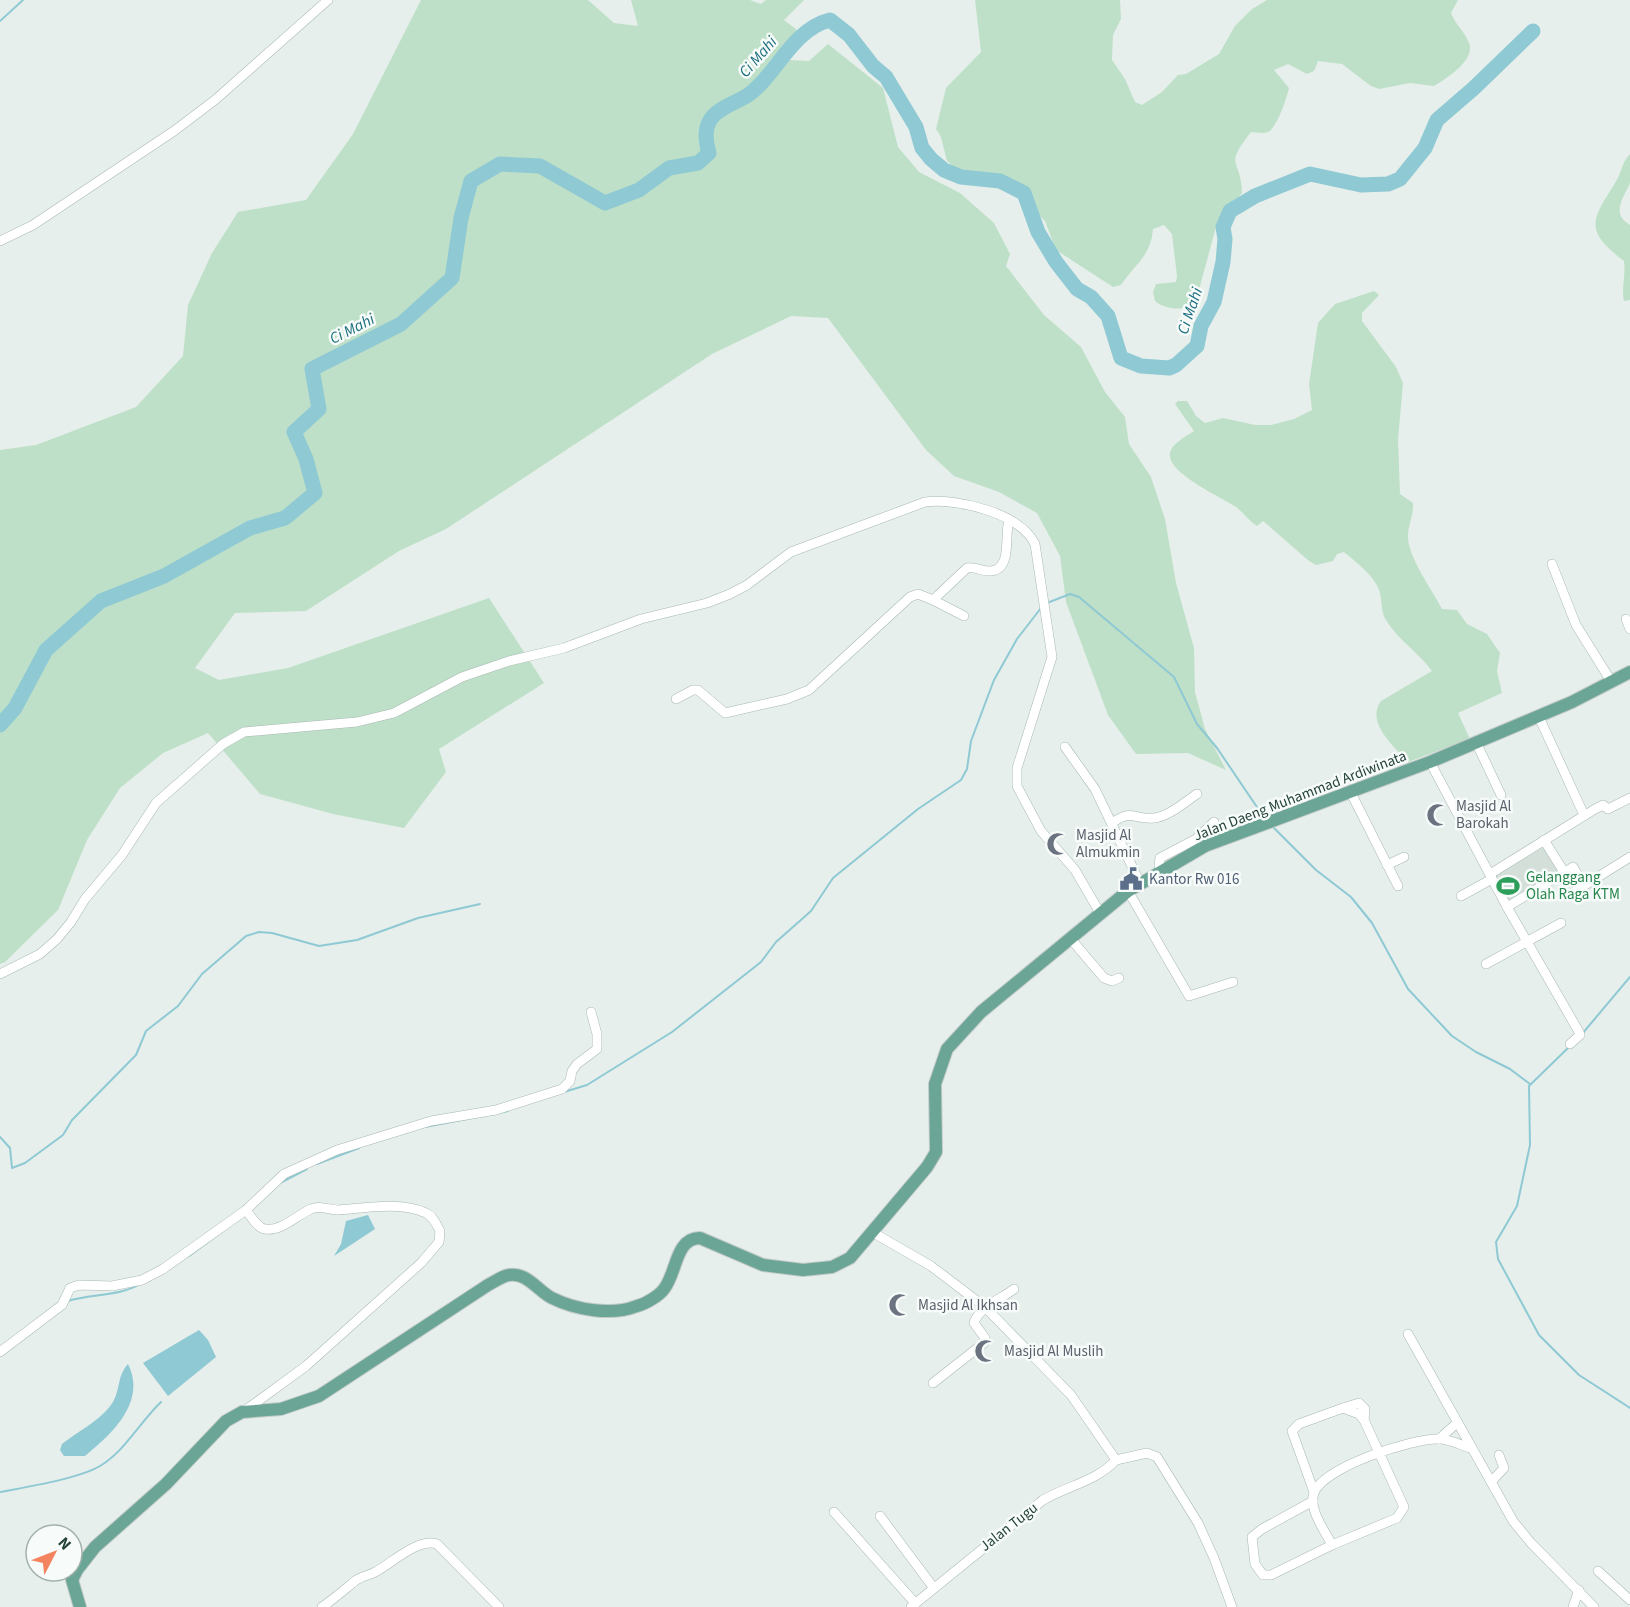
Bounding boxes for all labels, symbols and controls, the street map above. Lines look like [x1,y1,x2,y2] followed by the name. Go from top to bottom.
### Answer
[734,32,782,82] water label: Ci Mahi
[1172,285,1208,337] water label: Ci Mahi
[326,308,378,350] water label: Ci Mahi
[1191,746,1409,846] street label: Jalan Daeng Muhammad Ardiwinata
[1456,796,1512,834] place label: Masjid Al Barokah
[1425,802,1451,828] mosque icon: Masjid Al Barokah
[1076,825,1140,863] place label: Masjid Al Almukmin
[1045,831,1071,857] mosque icon: Masjid Al Almukmin
[1118,866,1144,892] public building icon: Kantor Rw 016
[1526,867,1620,905] place label: Gelanggang Olah Raga KTM
[1149,869,1239,890] place label: Kantor Rw 016
[1495,873,1521,899] sports icon: Gelanggang Olah Raga KTM
[887,1292,913,1318] mosque icon: Masjid Al Ikhsan
[918,1295,1018,1316] place label: Masjid Al Ikhsan
[973,1338,999,1364] mosque icon: Masjid Al Muslih
[1004,1341,1103,1362] place label: Masjid Al Muslih
[976,1498,1042,1556] street label: Jalan Tugu
[24,1523,84,1583] north arrow
[53,1532,76,1555] text: N

